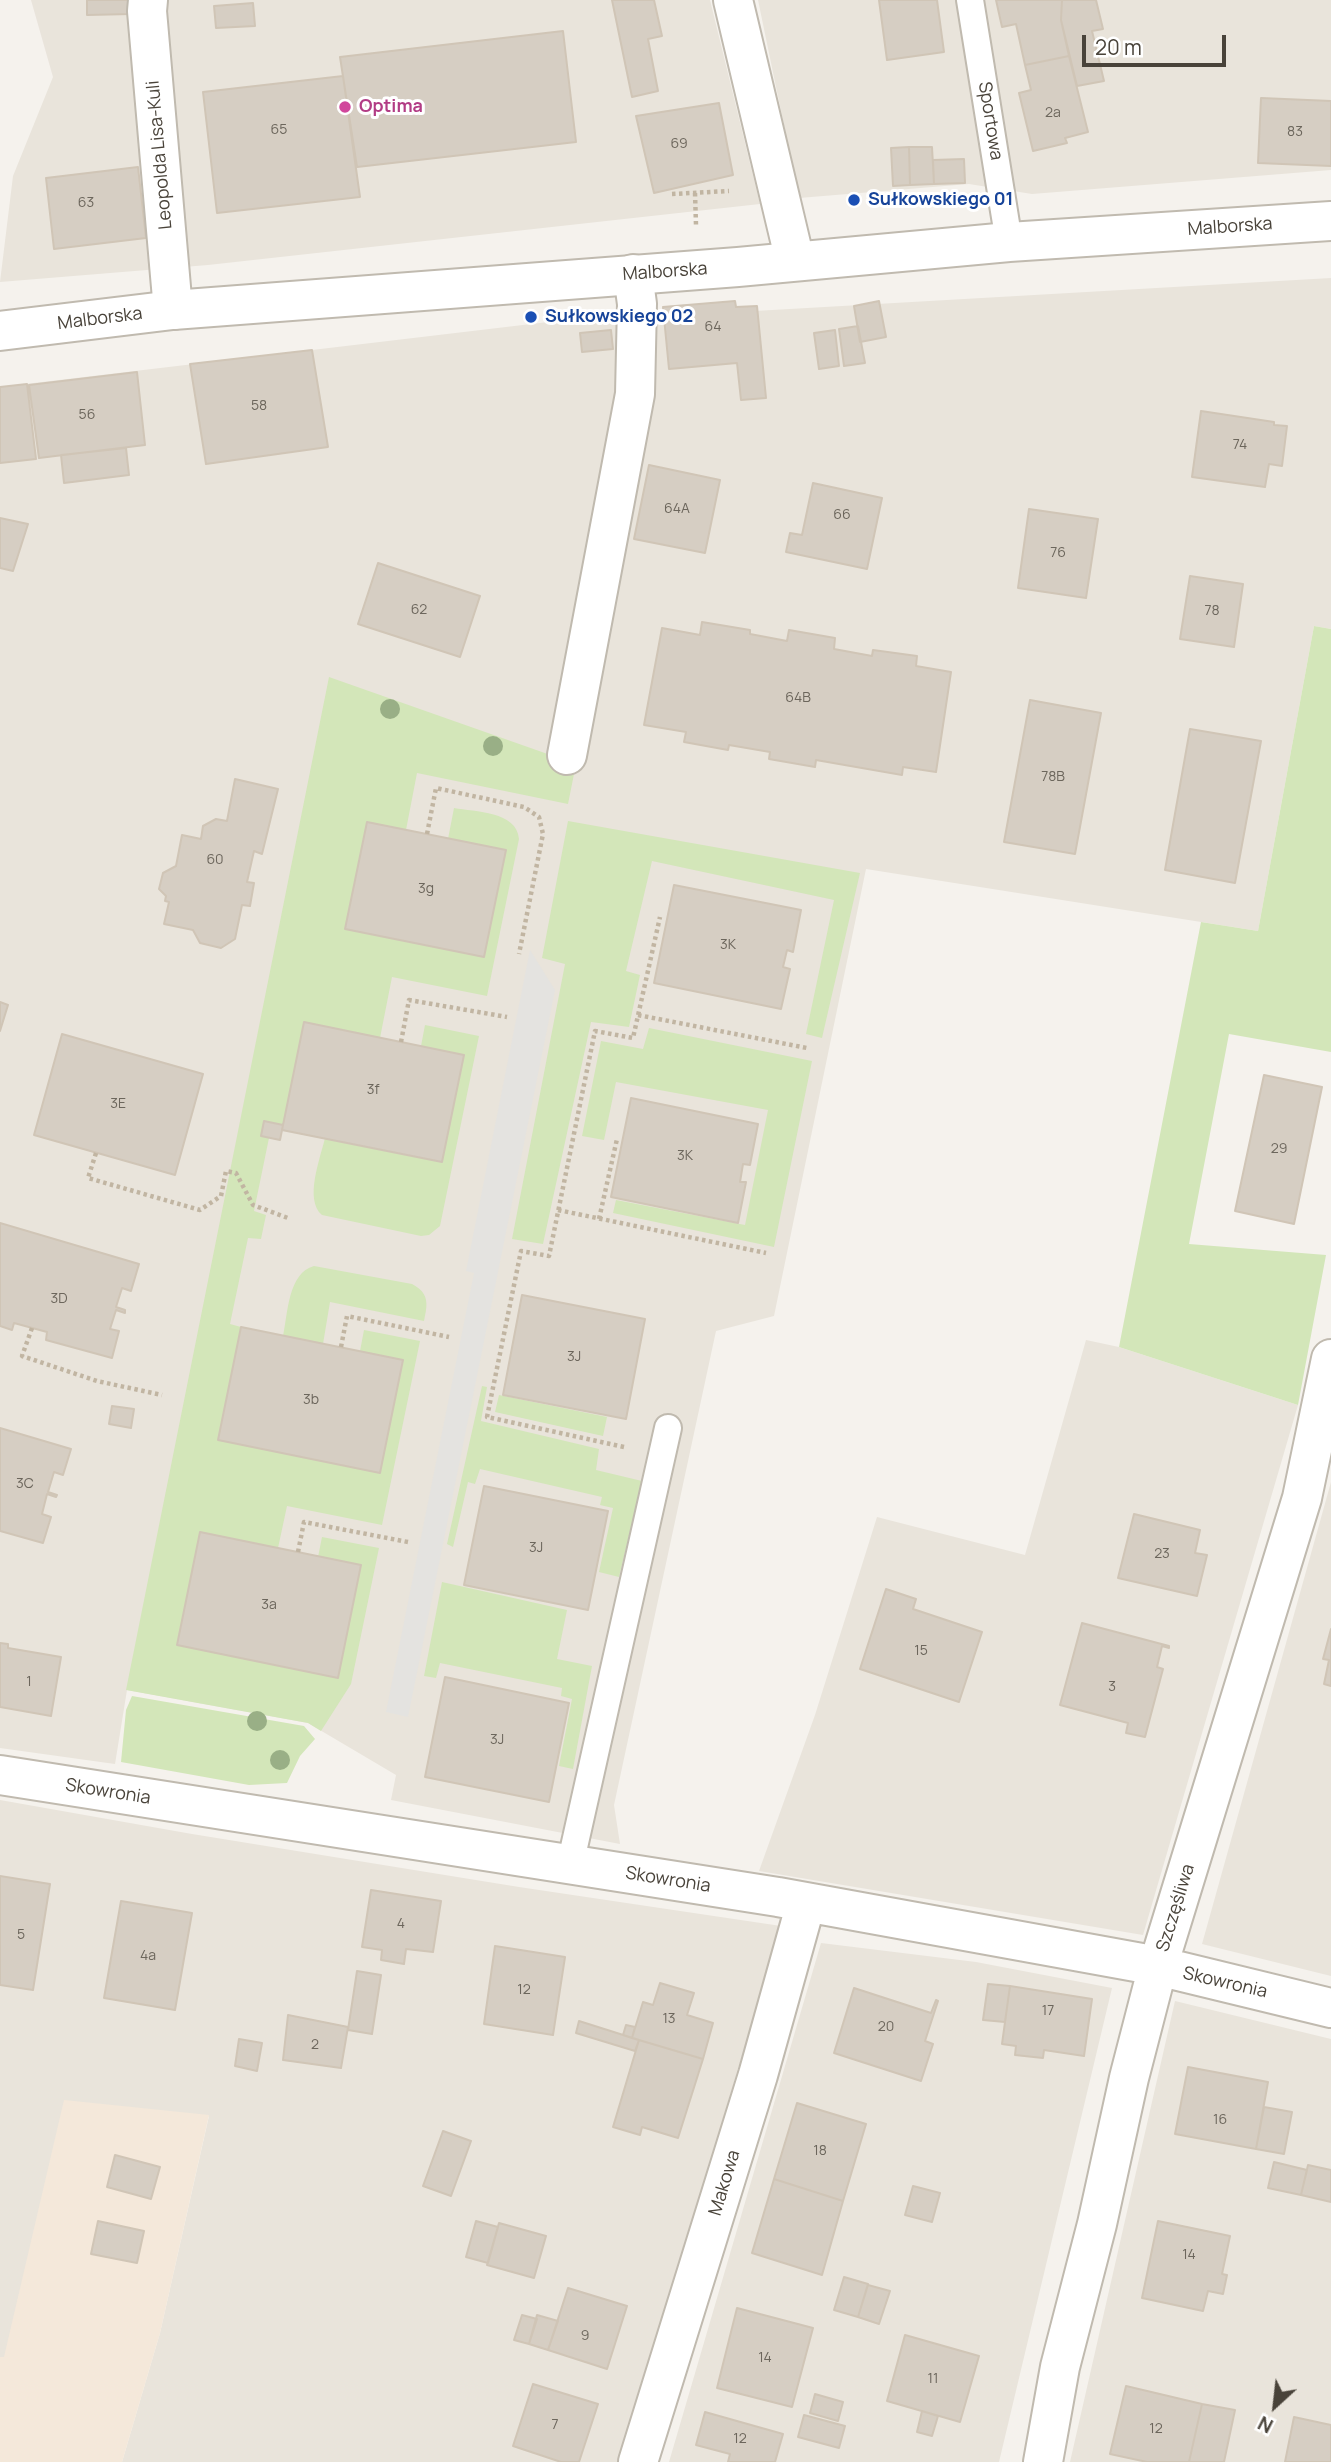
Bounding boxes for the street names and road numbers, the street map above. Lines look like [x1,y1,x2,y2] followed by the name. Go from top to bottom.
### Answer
[143,80,177,230] street label: Leopolda Lisa-Kuli
[973,80,1007,162] street label: Sportowa
[1187,213,1273,241] street label: Malborska
[622,258,708,286] street label: Malborska
[56,303,144,335] street label: Malborska
[64,1775,152,1809] street label: Skowronia
[1152,1862,1200,1954] street label: Szczęśliwa
[624,1863,712,1897] street label: Skowronia
[1181,1963,1269,2003] street label: Skowronia
[705,2148,745,2218] street label: Makowa

